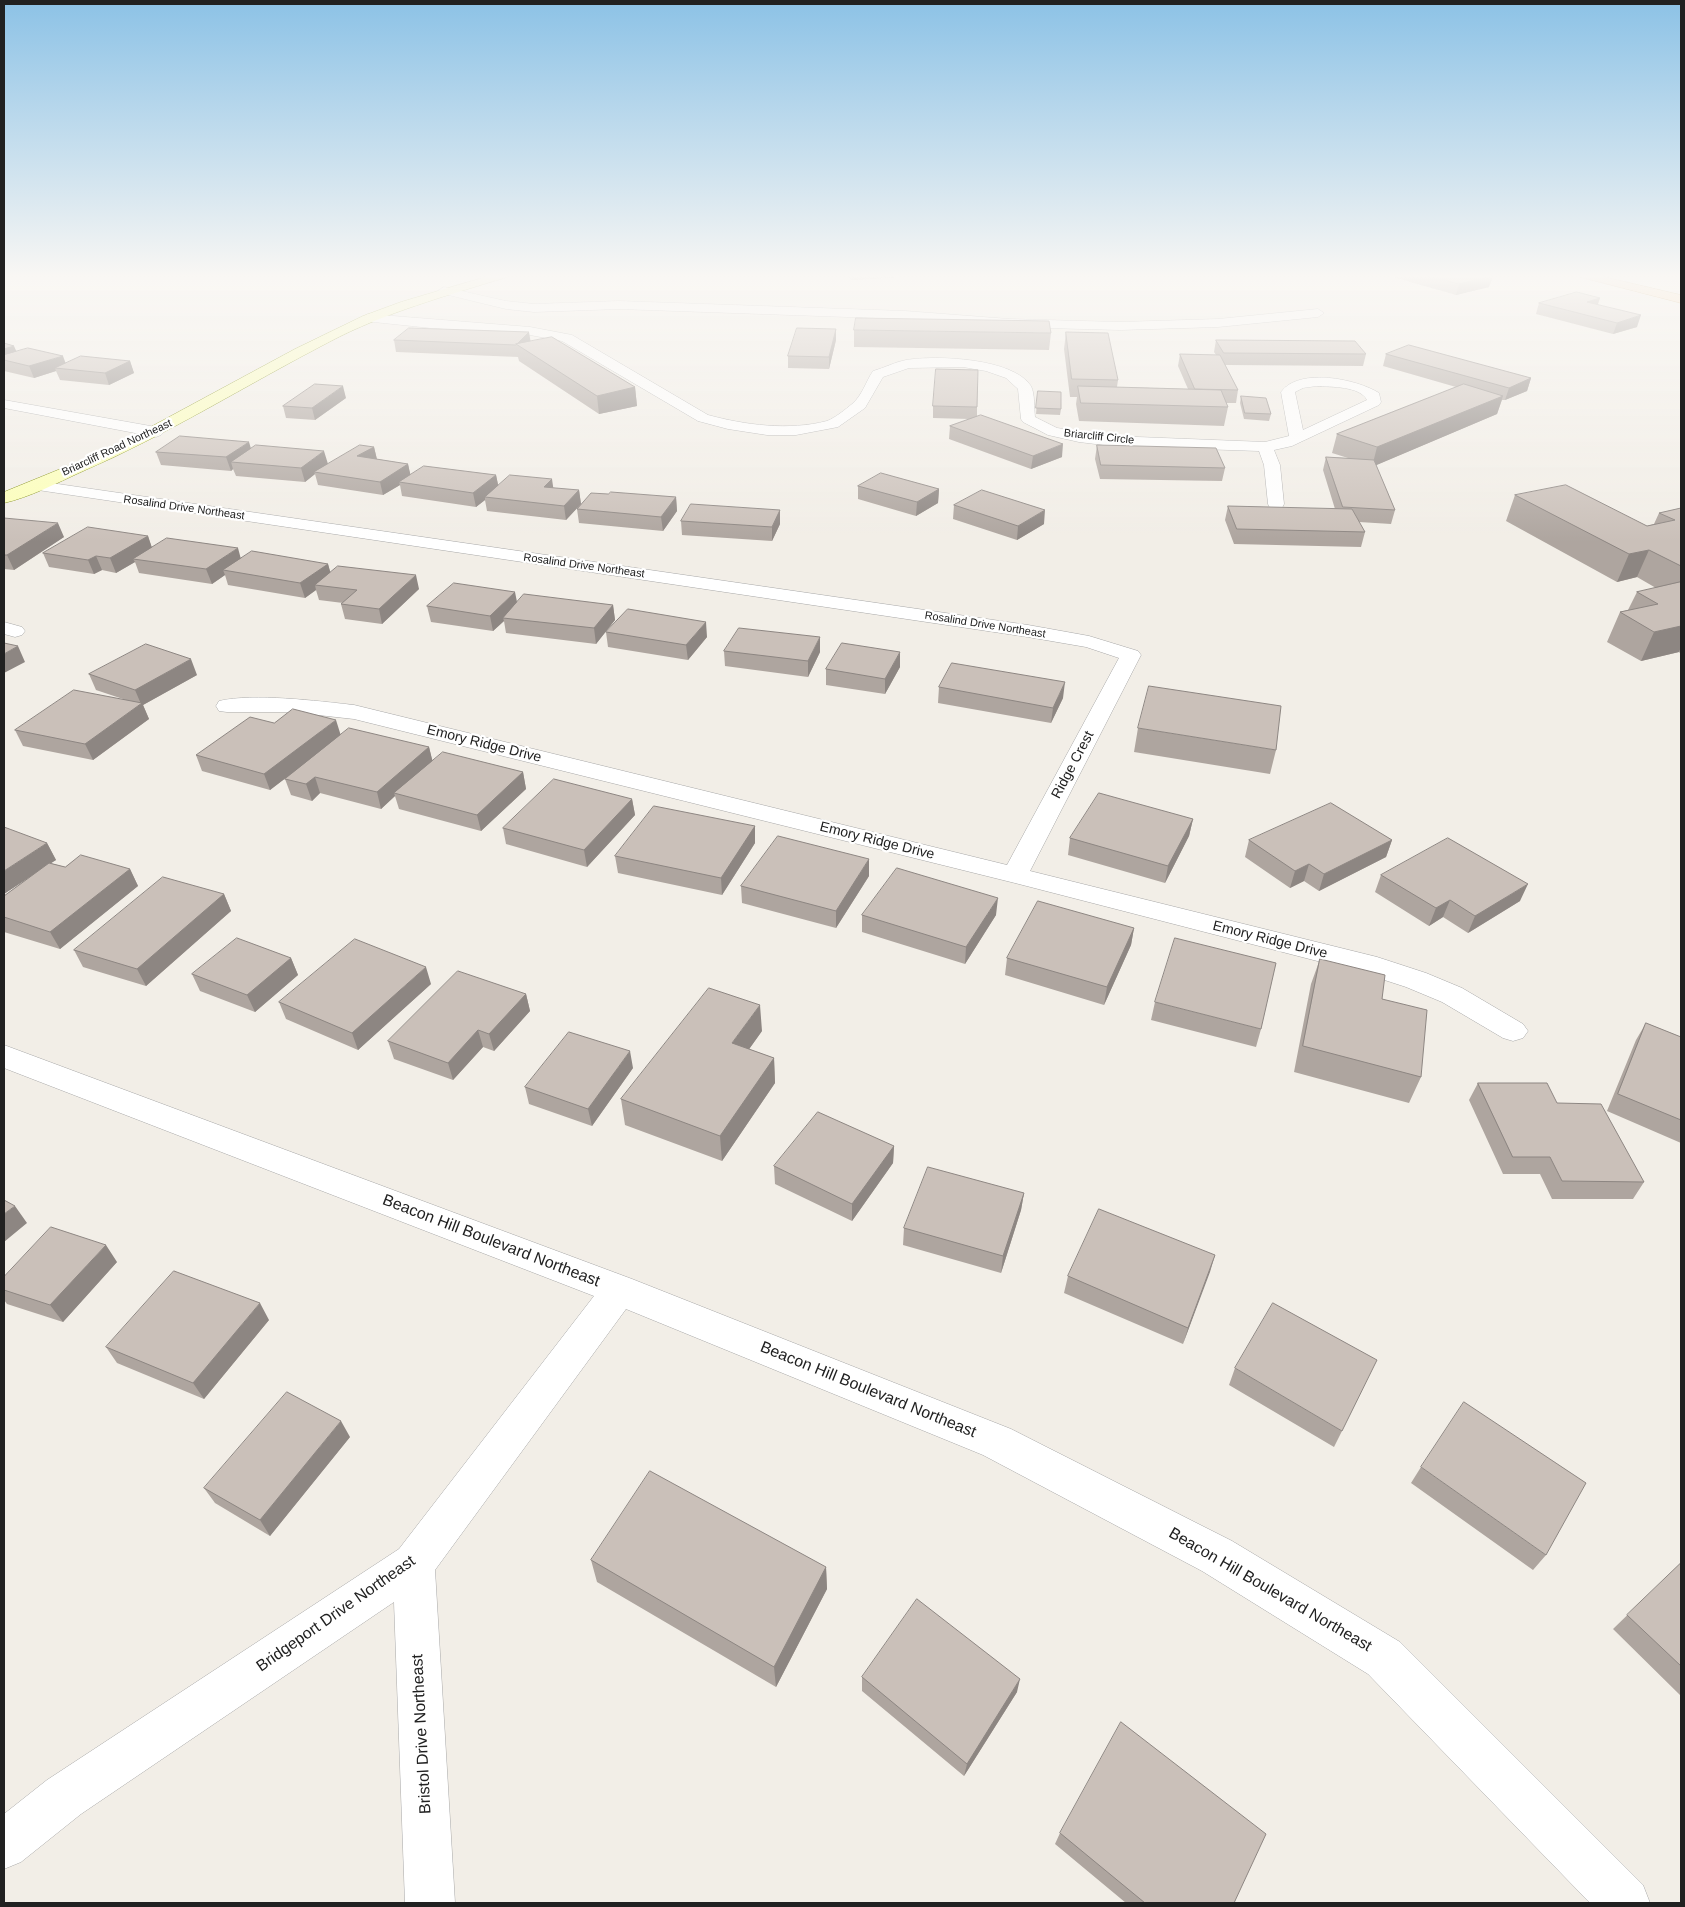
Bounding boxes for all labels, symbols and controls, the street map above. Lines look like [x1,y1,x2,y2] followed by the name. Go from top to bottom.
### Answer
[60,417,174,479] street label: Briarcliff Road Northeast
[1063,427,1135,447] street label: Briarcliff Circle
[123,493,245,523] street label: Rosalind Drive Northeast
[523,551,645,581] street label: Rosalind Drive Northeast
[924,609,1046,641] street label: Rosalind Drive Northeast
[425,722,543,766] street label: Emory Ridge Drive
[1048,728,1098,802] street label: Ridge Crest
[818,819,936,863] street label: Emory Ridge Drive
[1211,918,1329,962] street label: Emory Ridge Drive
[380,1191,602,1291] street label: Beacon Hill Boulevard Northeast
[757,1338,979,1442] street label: Beacon Hill Boulevard Northeast
[1165,1524,1375,1656] street label: Beacon Hill Boulevard Northeast
[253,1552,419,1676] street label: Bridgeport Drive Northeast
[408,1654,436,1814] street label: Bristol Drive Northeast

